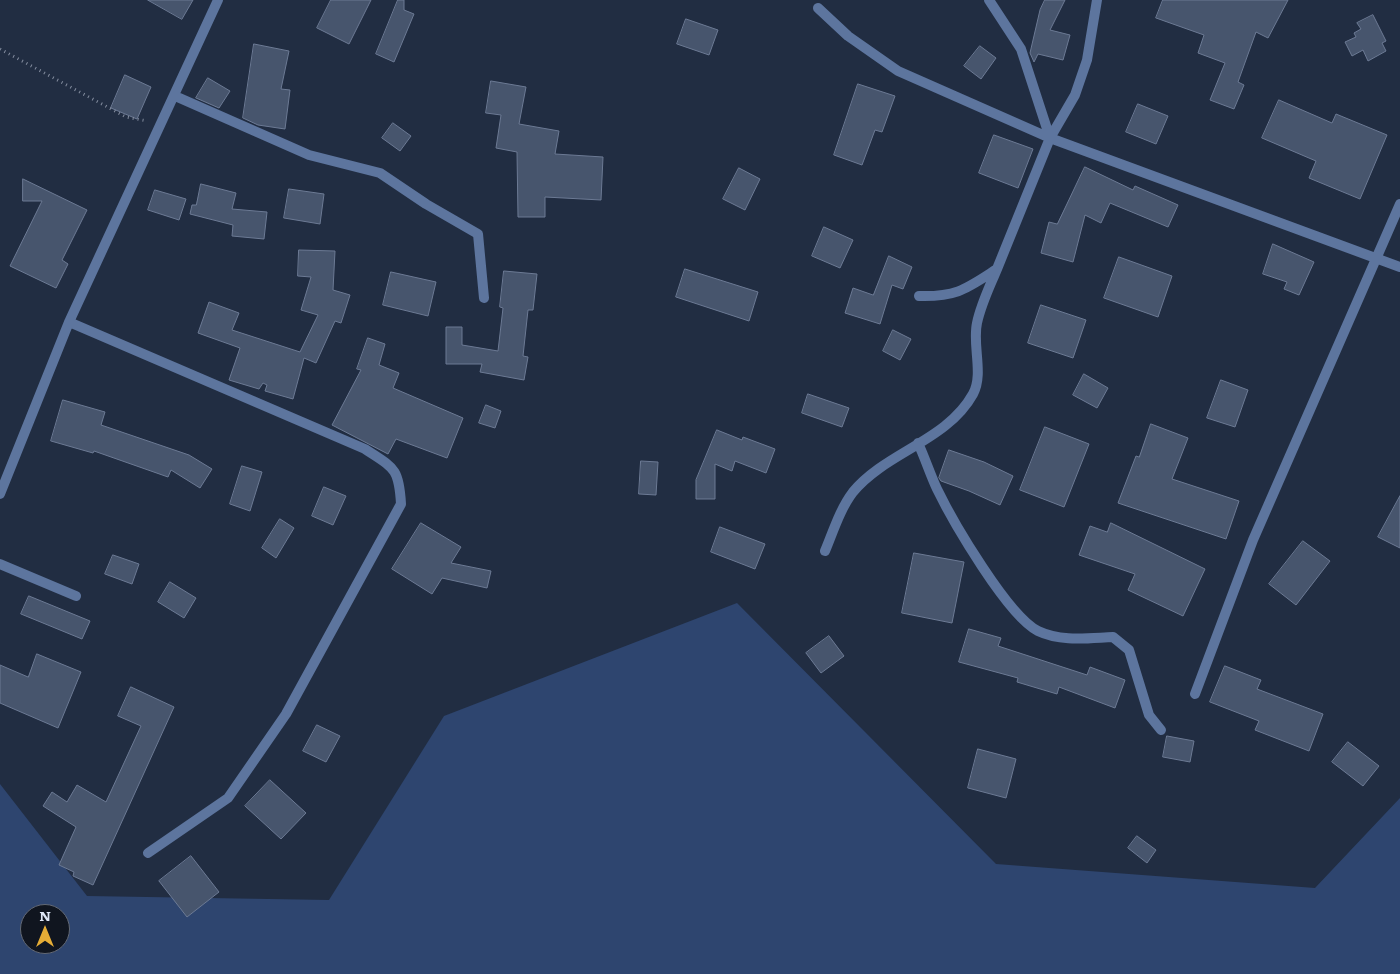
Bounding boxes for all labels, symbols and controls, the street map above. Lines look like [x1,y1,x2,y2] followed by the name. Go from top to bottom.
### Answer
[20,904,70,954] north arrow
[39,905,51,925] text: N

